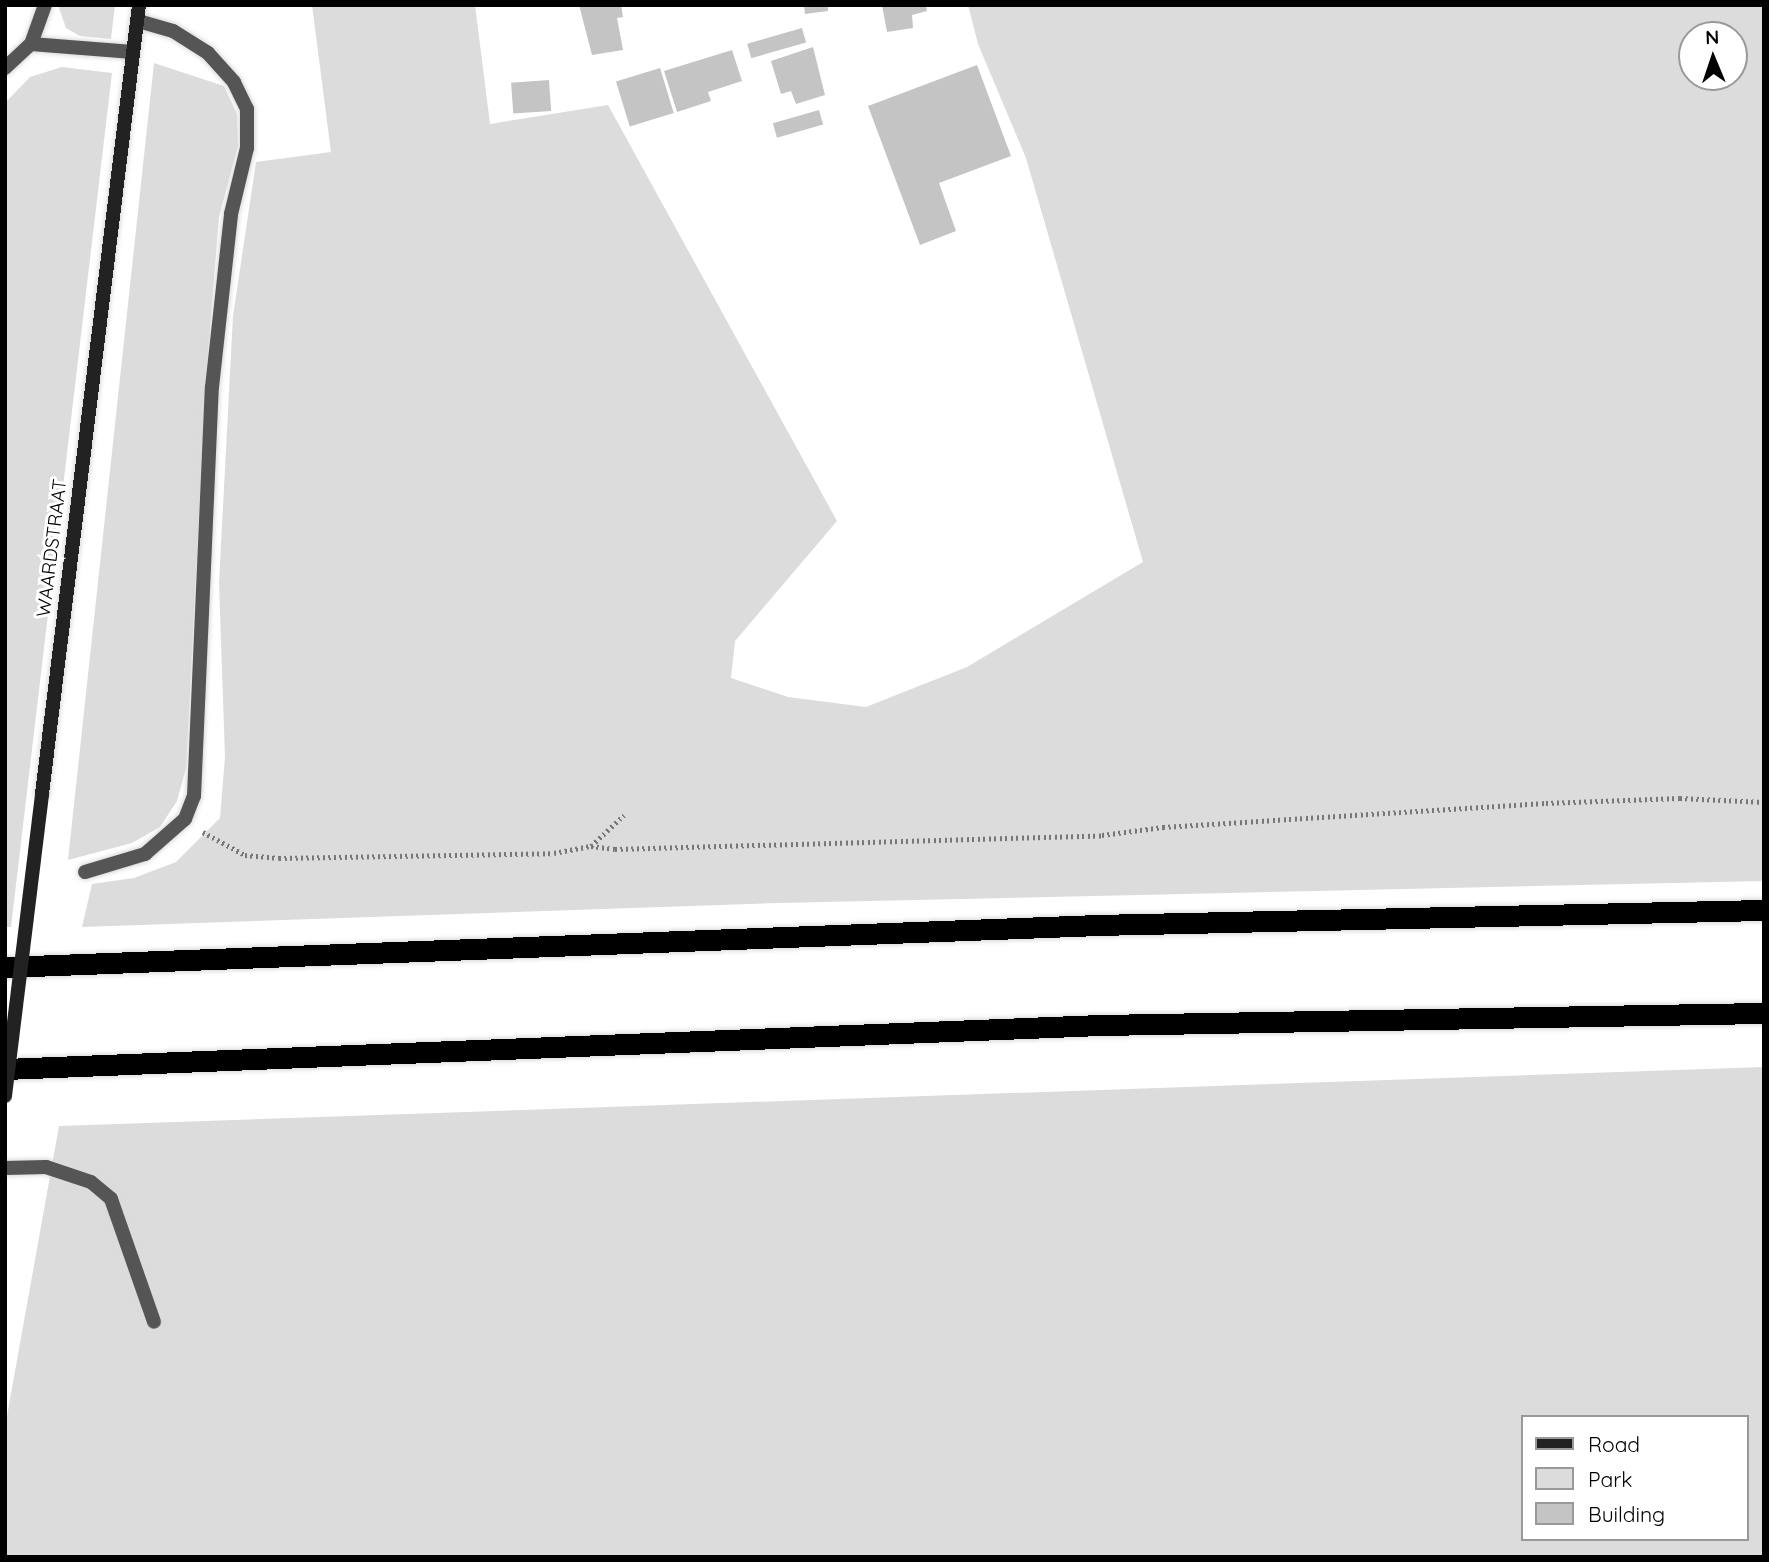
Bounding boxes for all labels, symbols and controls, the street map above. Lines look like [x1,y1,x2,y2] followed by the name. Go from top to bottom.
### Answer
[1678,21,1748,91] north arrow
[1705,25,1720,49] text: N
[32,478,72,618] street label: WAARDSTRAAT
[1520,1415,1748,1541] legend
[1588,1431,1640,1457] text: Road
[1588,1466,1632,1492] text: Park
[1588,1501,1665,1527] text: Building

